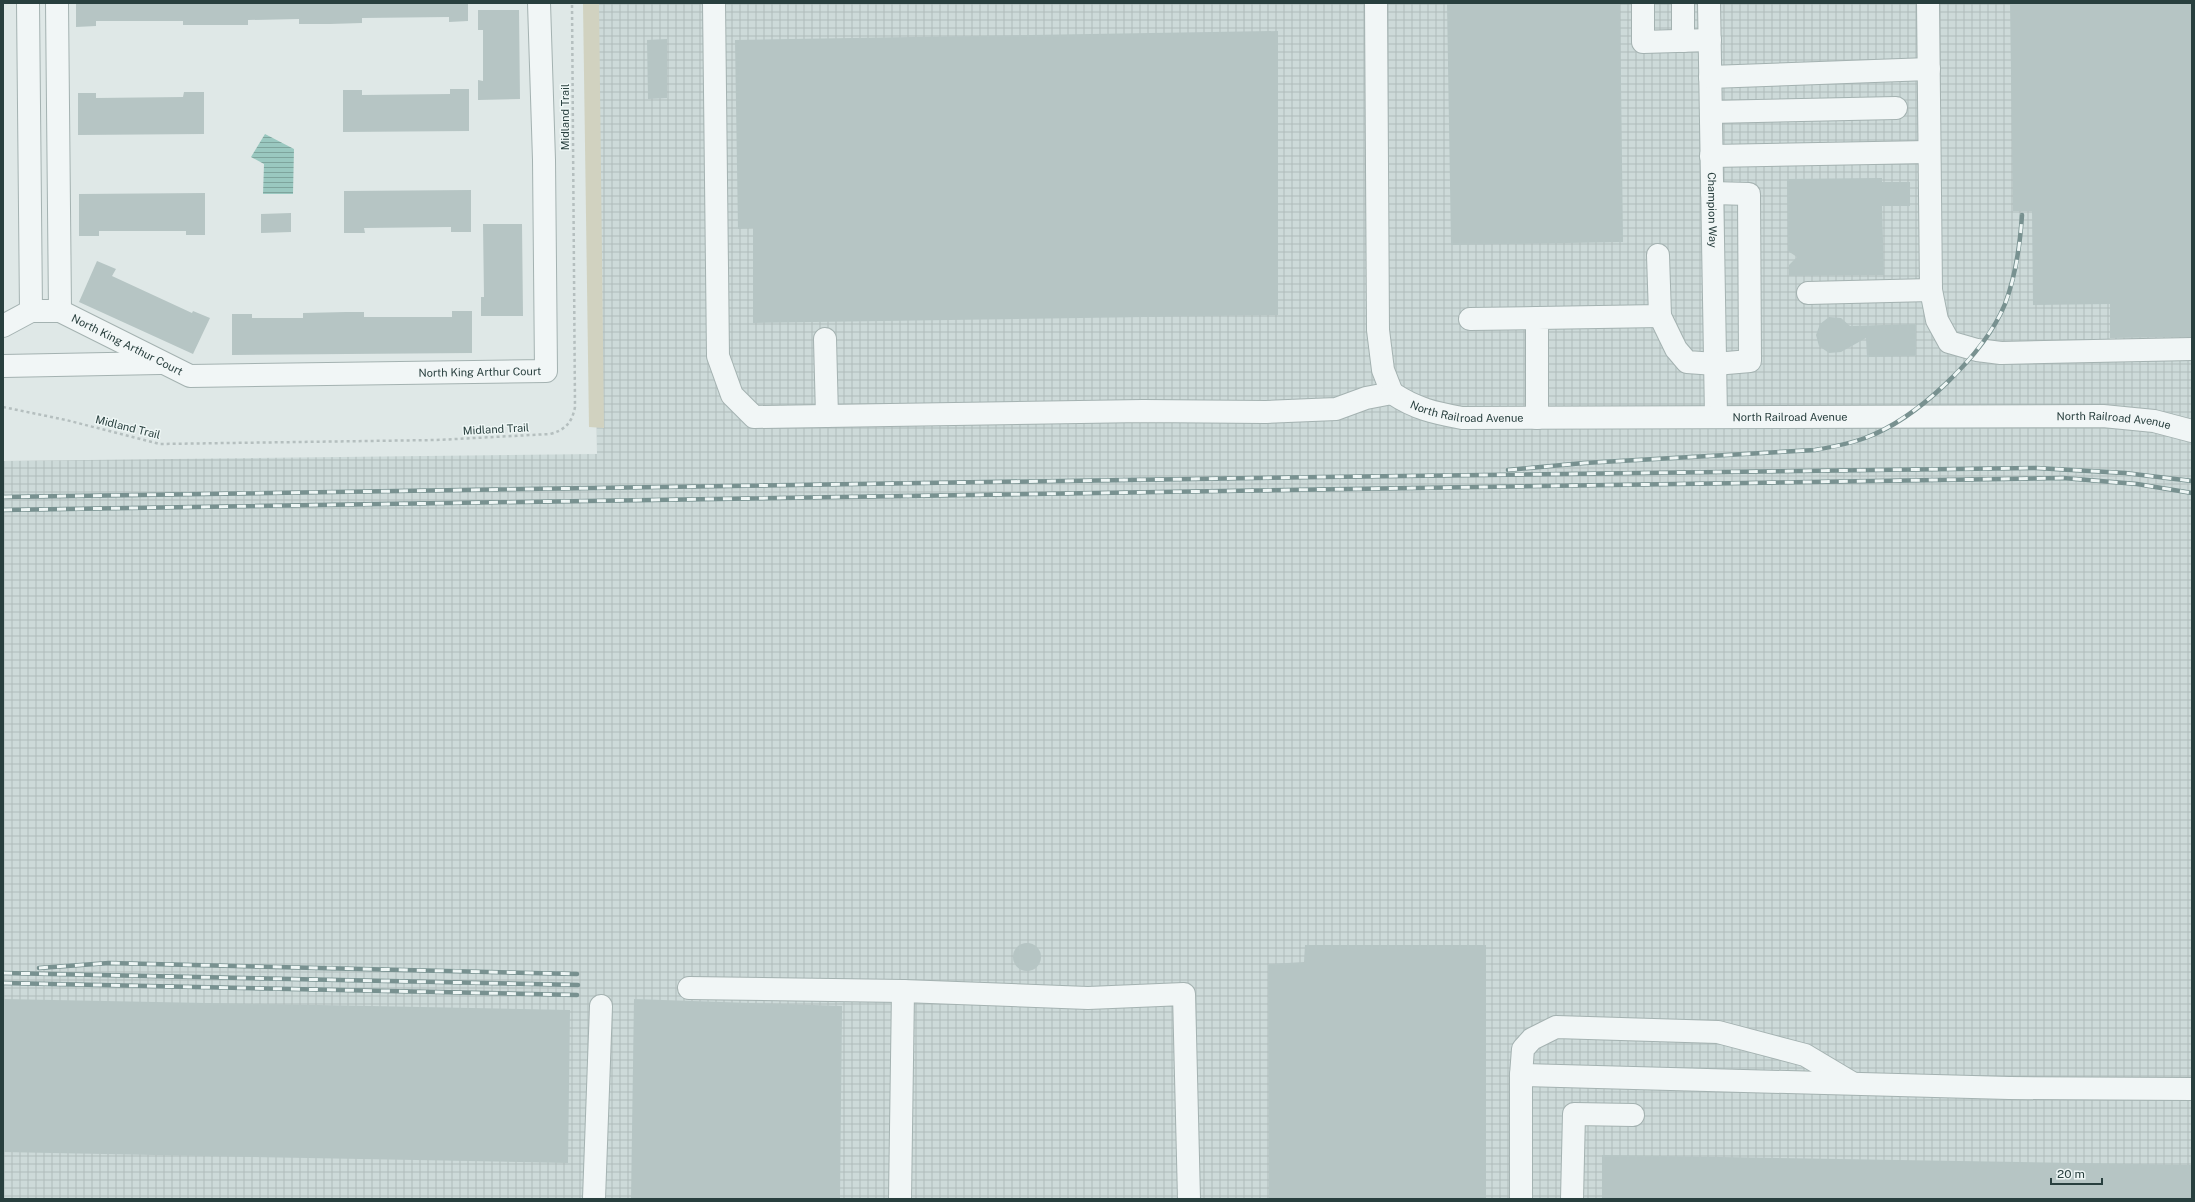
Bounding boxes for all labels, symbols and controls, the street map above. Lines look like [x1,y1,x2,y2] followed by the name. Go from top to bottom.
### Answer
[559,84,571,150] street label: Midland Trail
[1706,172,1719,248] street label: Champion Way
[70,312,185,377] street label: North King Arthur Court
[418,365,541,379] street label: North King Arthur Court
[1408,398,1524,424] street label: North Railroad Avenue
[2057,410,2172,431] street label: North Railroad Avenue
[1733,411,1848,423] street label: North Railroad Avenue
[94,413,162,441] street label: Midland Trail
[462,421,530,437] street label: Midland Trail
[2051,1160,2102,1186] scale bar
[2057,1167,2085,1181] text: 20 m

